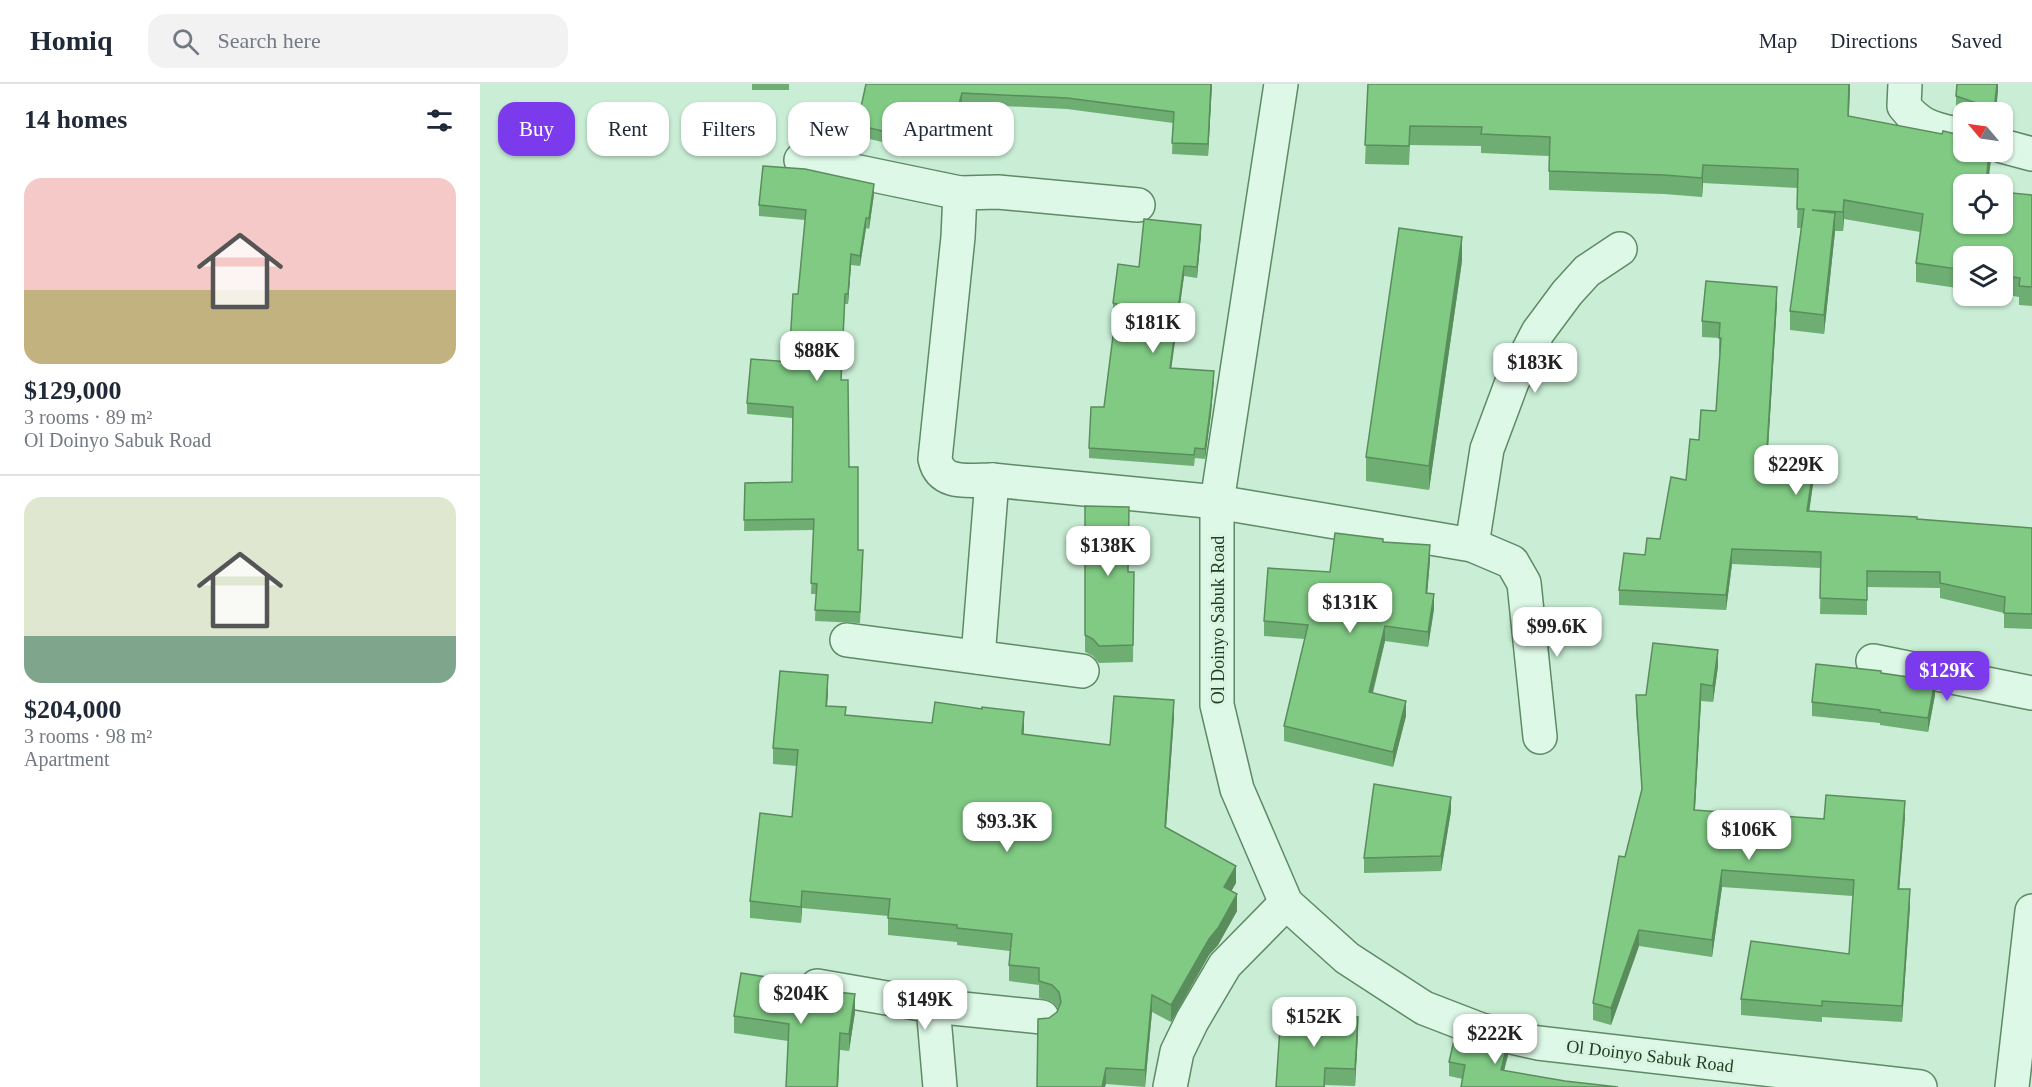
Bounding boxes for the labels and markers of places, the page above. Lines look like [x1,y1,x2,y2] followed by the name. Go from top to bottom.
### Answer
[1111,303,1195,354] pin: $181K
[781,331,853,382] pin: $88K
[1493,343,1577,394] pin: $183K
[1754,445,1838,496] pin: $229K
[1066,526,1150,577] pin: $138K
[1308,583,1392,634] pin: $131K
[1508,607,1606,658] pin: $99.6K
[1905,651,1989,702] pin: $129K
[958,802,1056,853] pin: $93.3K
[1707,810,1791,861] pin: $106K
[759,974,843,1025] pin: $204K
[883,980,967,1031] pin: $149K
[1272,997,1356,1048] pin: $152K
[1453,1014,1537,1065] pin: $222K

